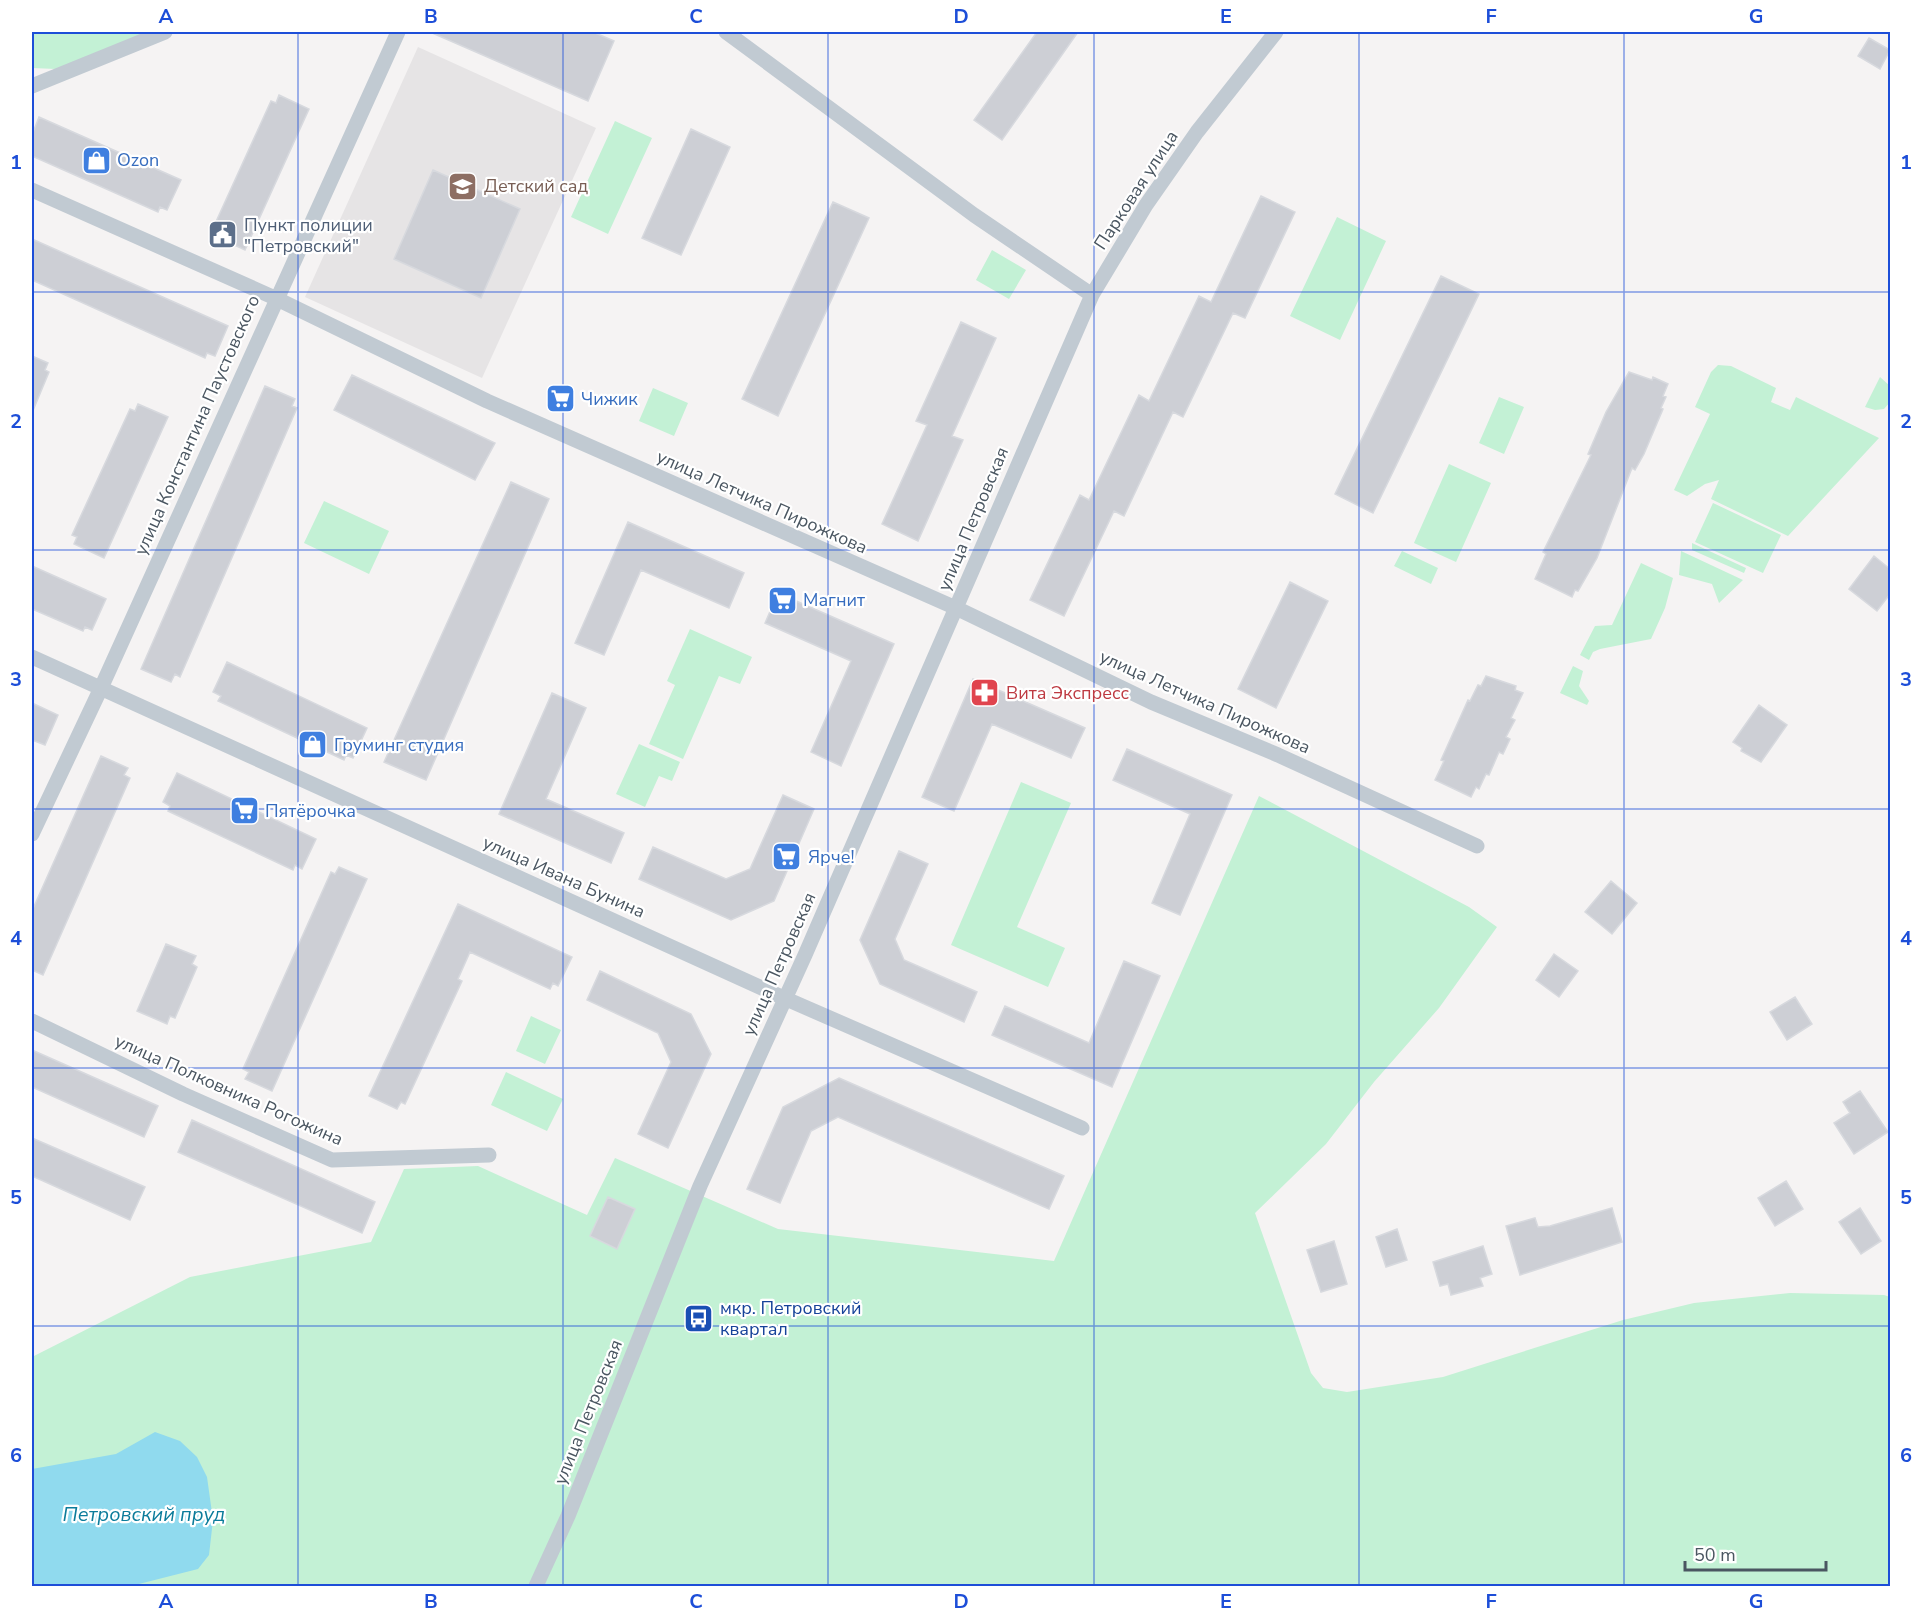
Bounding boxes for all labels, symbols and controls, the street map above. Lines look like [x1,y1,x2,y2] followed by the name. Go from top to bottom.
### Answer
[159,3,174,30] text: A
[424,3,438,30] text: B
[689,3,703,30] text: C
[953,3,969,30] text: D
[1220,3,1232,30] text: E
[1485,3,1497,30] text: F
[1749,3,1763,30] text: G
[1088,126,1184,254] street label: Парковая улица
[80,144,112,176] shop icon: Ozon
[117,148,159,172] place label: Ozon
[10,149,22,176] text: 1
[1900,149,1912,176] text: 1
[447,170,479,202] school or university icon: Детский сад
[484,174,589,198] place label: Детский сад
[244,213,373,258] place label: Пункт полиции "Петровский"
[207,219,239,251] public building icon: Пункт полиции "Петровский"
[129,291,265,559] street label: улица Константина Паустовского
[544,383,576,415] supermarket icon: Чижик
[581,387,638,411] place label: Чижик
[10,408,22,435] text: 2
[1900,408,1912,435] text: 2
[932,443,1014,595] street label: улица Петровская
[653,445,871,559] street label: улица Летчика Пирожкова
[766,584,798,616] supermarket icon: Магнит
[803,588,865,612] place label: Магнит
[1096,645,1314,759] street label: улица Летчика Пирожкова
[10,666,22,693] text: 3
[1900,666,1912,693] text: 3
[969,677,1001,709] pharmacy icon: Вита Экспресс
[1006,681,1130,705] place label: Вита Экспресс
[297,729,329,761] shop icon: Груминг студия
[334,733,464,757] place label: Груминг студия
[228,795,260,827] supermarket icon: Пятёрочка
[265,799,356,823] place label: Пятёрочка
[479,830,649,924] street label: улица Ивана Бунина
[771,841,803,873] supermarket icon: Ярче!
[808,845,855,869] place label: Ярче!
[737,889,821,1039] street label: улица Петровская
[10,925,22,952] text: 4
[1900,925,1912,952] text: 4
[111,1029,347,1151] street label: улица Полковника Рогожина
[10,1184,22,1211] text: 5
[1900,1184,1912,1211] text: 5
[720,1296,862,1341] place label: мкр. Петровский квартал
[683,1302,715,1334] bus stop icon: мкр. Петровский квартал
[548,1336,628,1488] street label: улица Петровская
[10,1442,22,1469] text: 6
[1900,1442,1912,1469] text: 6
[63,1501,225,1528] water label: Петровский пруд
[1685,1534,1826,1572] scale bar
[1694,1543,1736,1567] text: 50 m
[159,1588,174,1615] text: A
[424,1588,438,1615] text: B
[689,1588,703,1615] text: C
[953,1588,969,1615] text: D
[1220,1588,1232,1615] text: E
[1485,1588,1497,1615] text: F
[1749,1588,1763,1615] text: G

